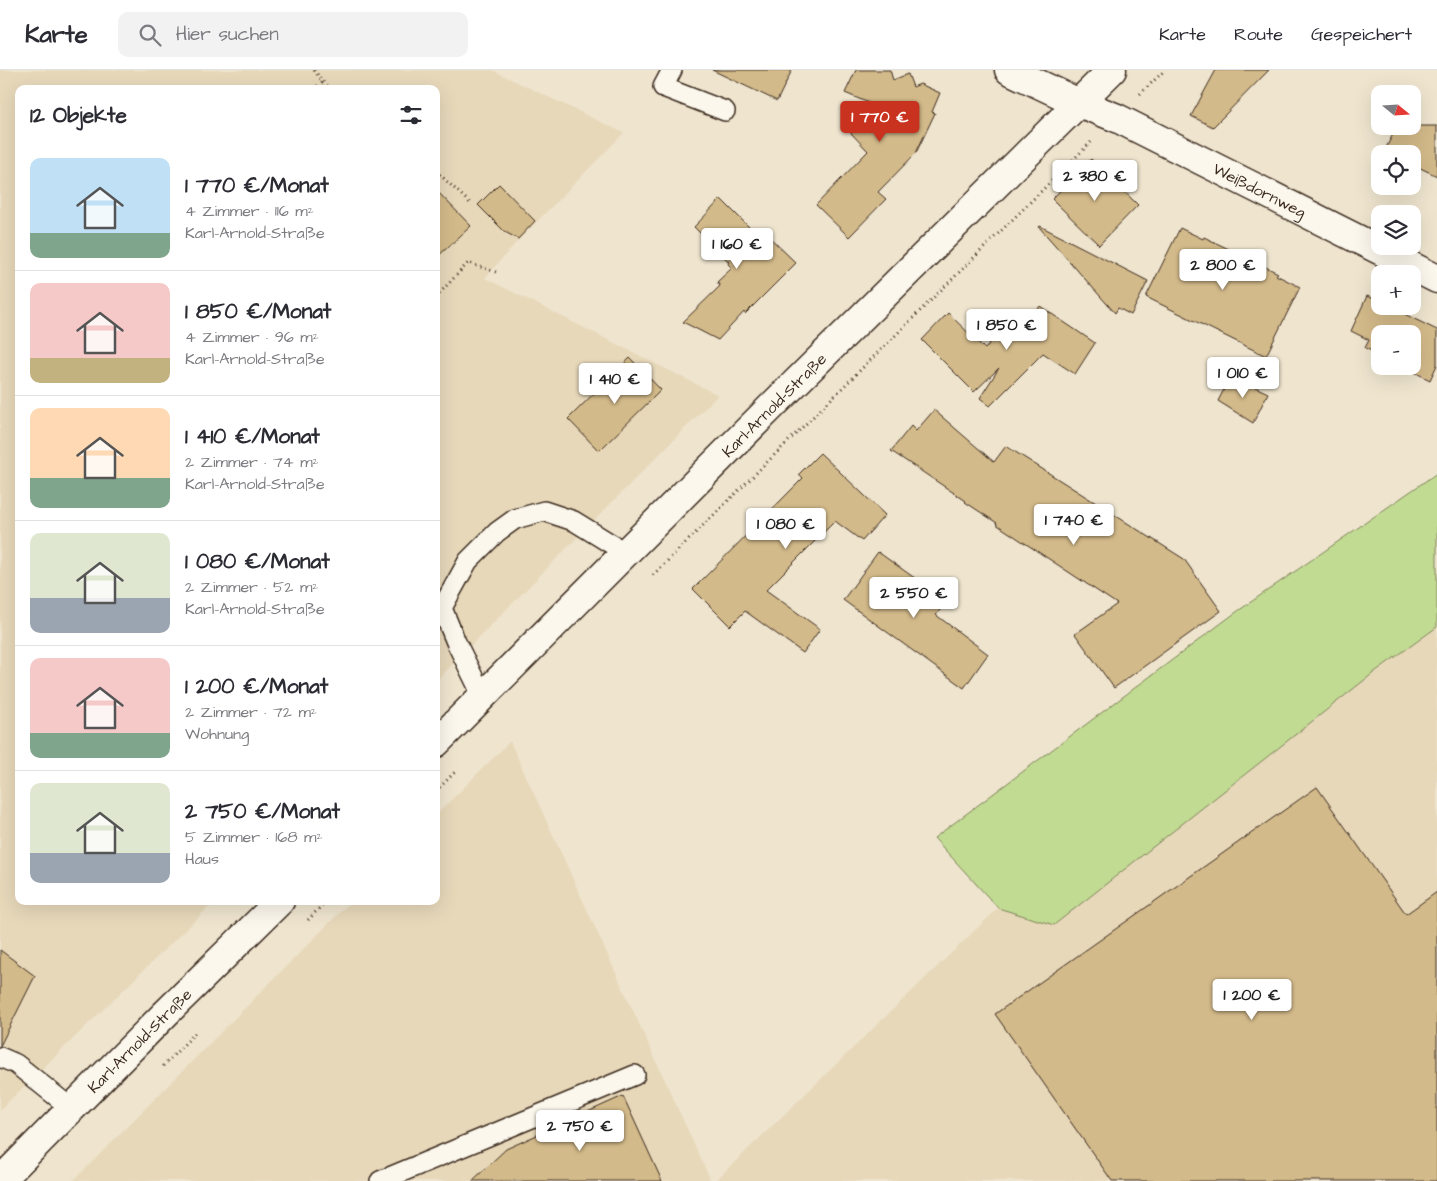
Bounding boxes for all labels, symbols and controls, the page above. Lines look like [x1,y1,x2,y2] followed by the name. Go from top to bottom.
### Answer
[118,12,468,57] search box
[25,18,88,52] text: Karte
[136,21,164,49] icon: search
[176,21,279,48] text: Hier suchen
[1159,22,1206,47] text: Karte
[1234,22,1283,47] text: Route
[1311,22,1412,47] text: Gespeichert
[1371,85,1421,135] north arrow
[1371,85,1421,375] map controls
[834,100,926,143] pin: 1 770 €
[30,101,127,130] text: 12 Objekte
[397,101,425,129] icon: filters
[851,106,909,128] text: 1 770 €
[1371,145,1421,195] button: locate
[1209,158,1309,224] street label: Weißdornweg
[1049,160,1141,202] pin: 2 380 €
[1063,165,1127,187] text: 2 380 €
[185,171,329,200] text: 1 770 €/Monat
[70,178,130,238] icon: home
[185,200,314,222] text: 4 Zimmer · 116 m²
[1371,205,1421,255] button: layers
[185,222,325,244] text: Karl-Arnold-Straße
[691,228,783,270] pin: 1 160 €
[712,233,762,255] text: 1 160 €
[1177,248,1269,291] pin: 2 800 €
[1190,254,1256,276] text: 2 800 €
[1371,265,1421,315] button: +
[185,297,331,326] text: 1 850 €/Monat
[70,303,130,363] icon: home
[961,308,1053,351] pin: 1 850 €
[977,314,1037,336] text: 1 850 €
[1371,325,1421,375] button: −
[185,326,319,348] text: 4 Zimmer · 96 m²
[185,348,325,370] text: Karl-Arnold-Straße
[717,348,832,462] street label: Karl-Arnold-Straße
[1197,356,1289,399] pin: 1 010 €
[569,362,661,405] pin: 1 410 €
[1218,362,1268,384] text: 1 010 €
[590,368,640,390] text: 1 410 €
[185,422,320,451] text: 1 410 €/Monat
[70,428,130,488] icon: home
[185,451,319,473] text: 2 Zimmer · 74 m²
[185,473,325,495] text: Karl-Arnold-Straße
[1028,504,1120,546] pin: 1 740 €
[740,508,832,550] pin: 1 080 €
[1045,509,1103,531] text: 1 740 €
[757,513,815,535] text: 1 080 €
[185,547,330,576] text: 1 080 €/Monat
[70,553,130,613] icon: home
[185,576,318,598] text: 2 Zimmer · 52 m²
[868,576,960,619] pin: 2 550 €
[880,582,948,604] text: 2 550 €
[185,598,325,620] text: Karl-Arnold-Straße
[185,672,328,701] text: 1 200 €/Monat
[70,678,130,738] icon: home
[185,701,317,723] text: 2 Zimmer · 72 m²
[185,723,249,745] text: Wohnung
[185,797,340,826] text: 2 750 €/Monat
[70,803,130,863] icon: home
[185,826,322,848] text: 5 Zimmer · 168 m²
[185,848,219,870] text: Haus
[1206,978,1298,1021] pin: 1 200 €
[83,983,197,1098] street label: Karl-Arnold-Straße
[1224,984,1280,1006] text: 1 200 €
[534,1110,626,1152] pin: 2 750 €
[547,1115,613,1137] text: 2 750 €

